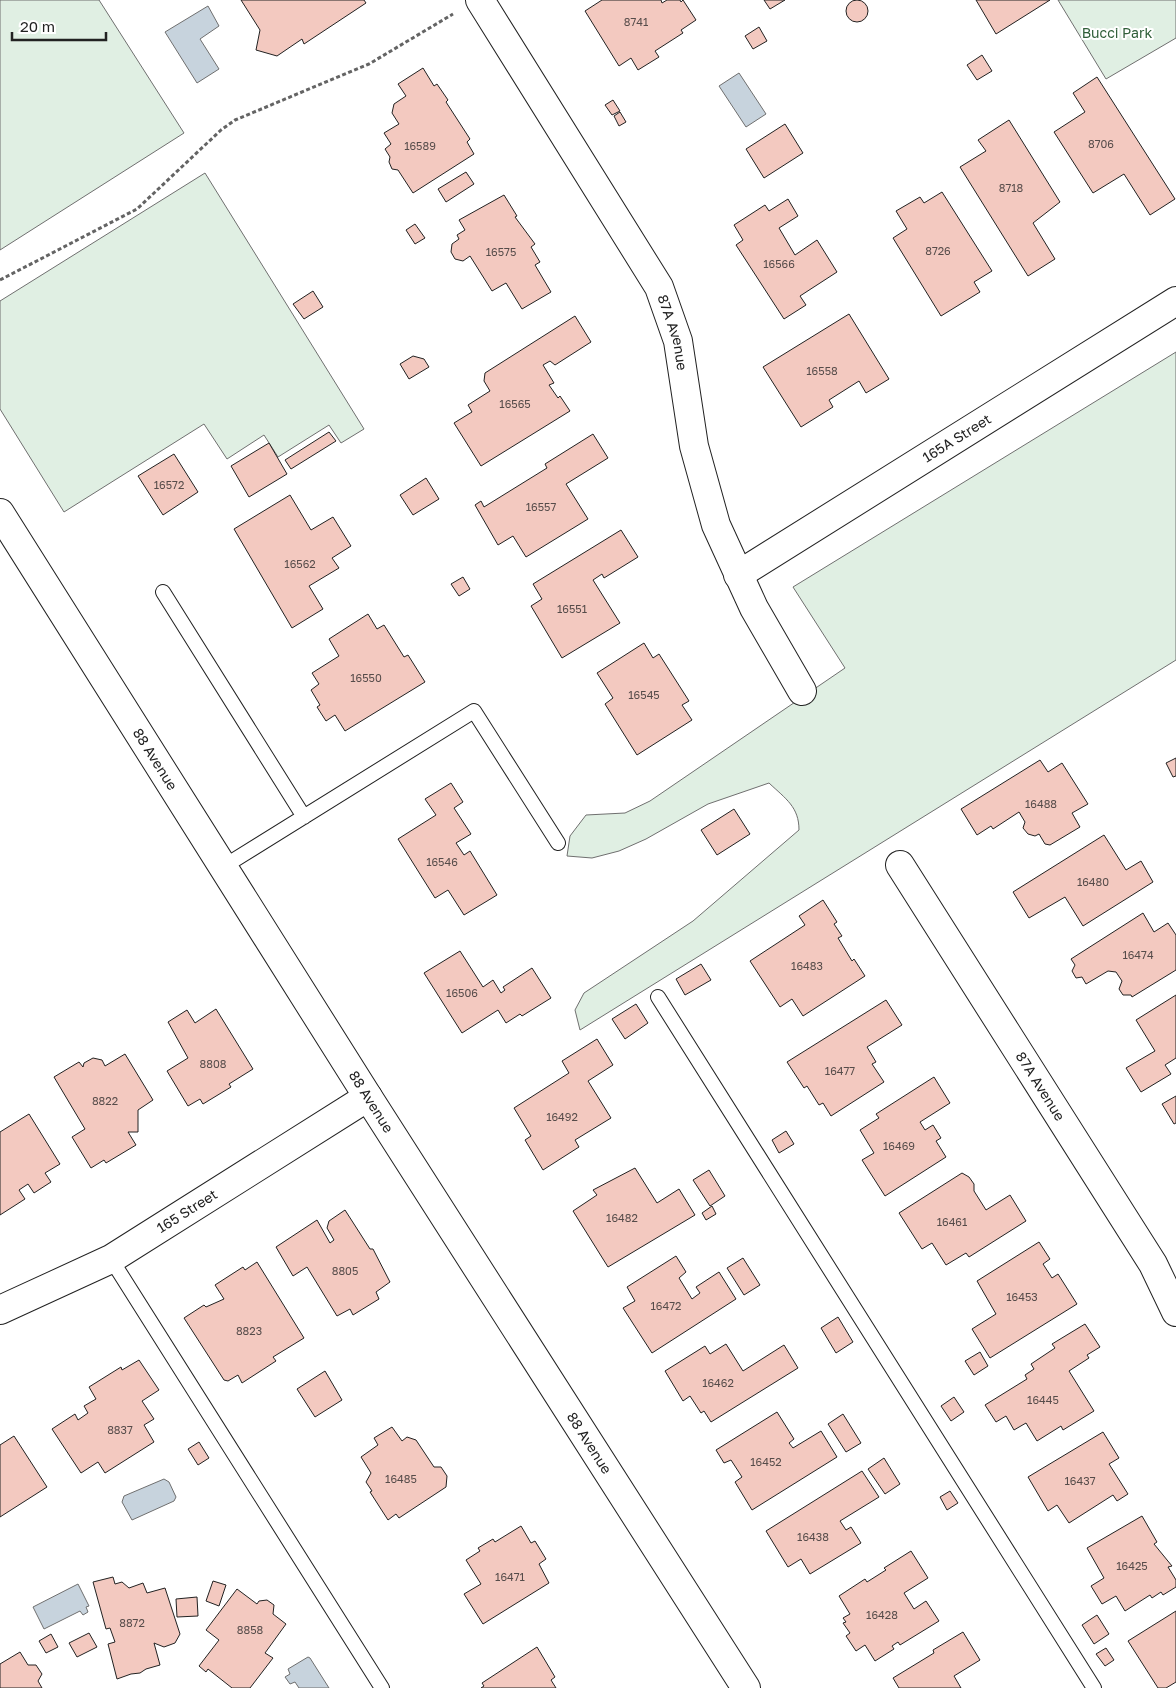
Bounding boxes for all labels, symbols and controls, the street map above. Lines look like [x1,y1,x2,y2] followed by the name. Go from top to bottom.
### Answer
[12,10,106,42] scale bar
[624,15,648,28] house number: 8741
[20,17,55,35] text: 20 m
[1082,24,1152,41] park label: Bucci Park
[1088,137,1114,150] house number: 8706
[404,139,436,152] house number: 16589
[999,181,1024,194] house number: 8718
[925,244,951,257] house number: 8726
[486,245,516,258] house number: 16575
[763,257,795,270] house number: 16566
[654,292,691,372] street label: 87A Avenue
[806,364,838,377] house number: 16558
[499,397,531,410] house number: 16565
[919,410,994,466] street label: 165A Street
[154,478,184,491] house number: 16572
[526,500,556,513] house number: 16557
[284,557,316,570] house number: 16562
[557,602,587,615] house number: 16551
[350,671,382,684] house number: 16550
[628,688,660,701] house number: 16545
[130,725,181,793] street label: 88 Avenue
[1025,797,1057,810] house number: 16488
[426,855,458,868] house number: 16546
[1077,875,1109,888] house number: 16480
[1122,948,1154,961] house number: 16474
[791,959,823,972] house number: 16483
[446,986,478,999] house number: 16506
[1013,1048,1069,1124] street label: 87A Avenue
[200,1057,227,1070] house number: 8808
[825,1064,855,1077] house number: 16477
[346,1067,398,1136] street label: 88 Avenue
[92,1094,118,1107] house number: 8822
[546,1110,578,1123] house number: 16492
[883,1139,915,1152] house number: 16469
[153,1185,220,1236] street label: 165 Street
[606,1211,638,1224] house number: 16482
[937,1215,967,1228] house number: 16461
[332,1264,358,1277] house number: 8805
[1006,1290,1038,1303] house number: 16453
[651,1299,681,1312] house number: 16472
[236,1324,262,1337] house number: 8823
[702,1376,734,1389] house number: 16462
[1027,1393,1059,1406] house number: 16445
[564,1409,616,1477] street label: 88 Avenue
[107,1423,133,1436] house number: 8837
[750,1455,782,1468] house number: 16452
[385,1472,417,1485] house number: 16485
[1065,1474,1096,1487] house number: 16437
[797,1530,829,1543] house number: 16438
[1116,1559,1148,1572] house number: 16425
[495,1570,525,1583] house number: 16471
[866,1608,898,1621] house number: 16428
[119,1616,145,1629] house number: 8872
[237,1623,264,1636] house number: 8858

